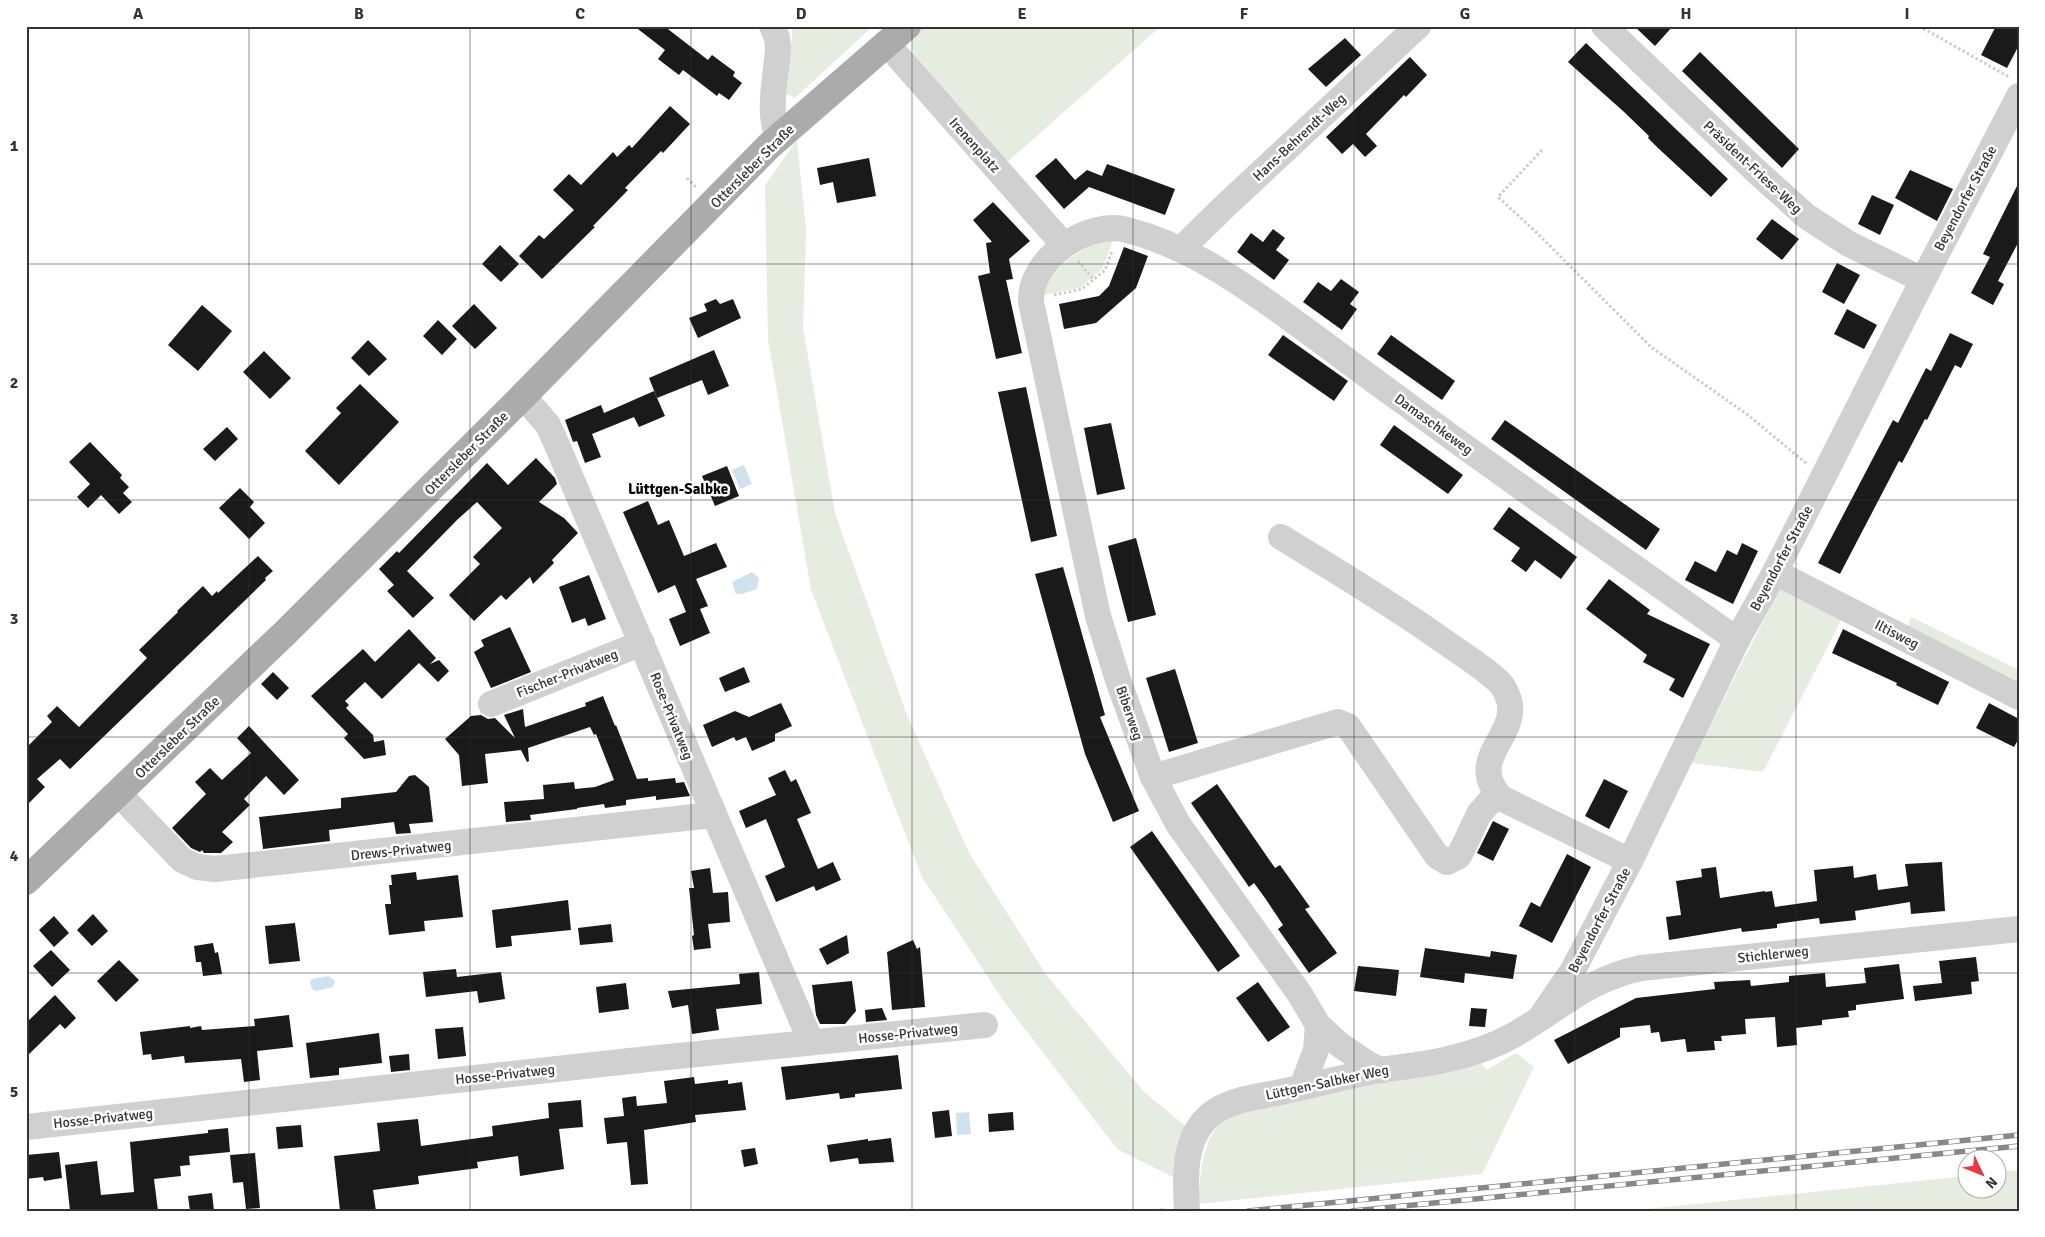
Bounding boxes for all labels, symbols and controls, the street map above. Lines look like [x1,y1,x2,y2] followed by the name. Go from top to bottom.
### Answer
[133,4,144,24] text: A
[354,4,364,24] text: B
[575,4,585,24] text: C
[796,4,807,24] text: D
[1017,4,1027,24] text: E
[1240,4,1249,24] text: F
[1460,4,1470,24] text: G
[1681,4,1691,24] text: H
[1904,4,1910,24] text: I
[1249,90,1349,185] street label: Hans-Behrendt-Weg
[946,114,1004,176] street label: Irenenplatz
[1700,117,1806,217] street label: Präsident-Friese-Weg
[707,121,798,212] street label: Ottersleber Straße
[10,136,19,156] text: 1
[1930,143,2000,254] street label: Beyendorfer Straße
[10,373,18,393] text: 2
[1391,390,1476,458] street label: Damaschkeweg
[421,408,512,499] street label: Ottersleber Straße
[628,480,728,498] district label: Lüttgen-Salbke
[1746,503,1816,614] street label: Beyendorfer Straße
[10,609,18,629] text: 3
[1872,616,1922,653] street label: Iltisweg
[514,645,620,702] street label: Fischer-Privatweg
[646,670,697,762] street label: Rose-Privatweg
[1112,684,1147,743] street label: Biberweg
[131,693,223,782] street label: Ottersleber Straße
[350,837,452,864] street label: Drews-Privatweg
[10,846,19,866] text: 4
[1564,865,1634,976] street label: Beyendorfer Straße
[1737,942,1810,967] street label: Stichlerweg
[857,1020,959,1047] street label: Hosse-Privatweg
[454,1061,556,1088] street label: Hosse-Privatweg
[1264,1061,1390,1104] street label: Lüttgen-Salbker Weg
[10,1082,18,1102] text: 5
[52,1105,154,1132] street label: Hosse-Privatweg
[1958,1150,2008,1200] north arrow
[1982,1173,2001,1192] text: N

